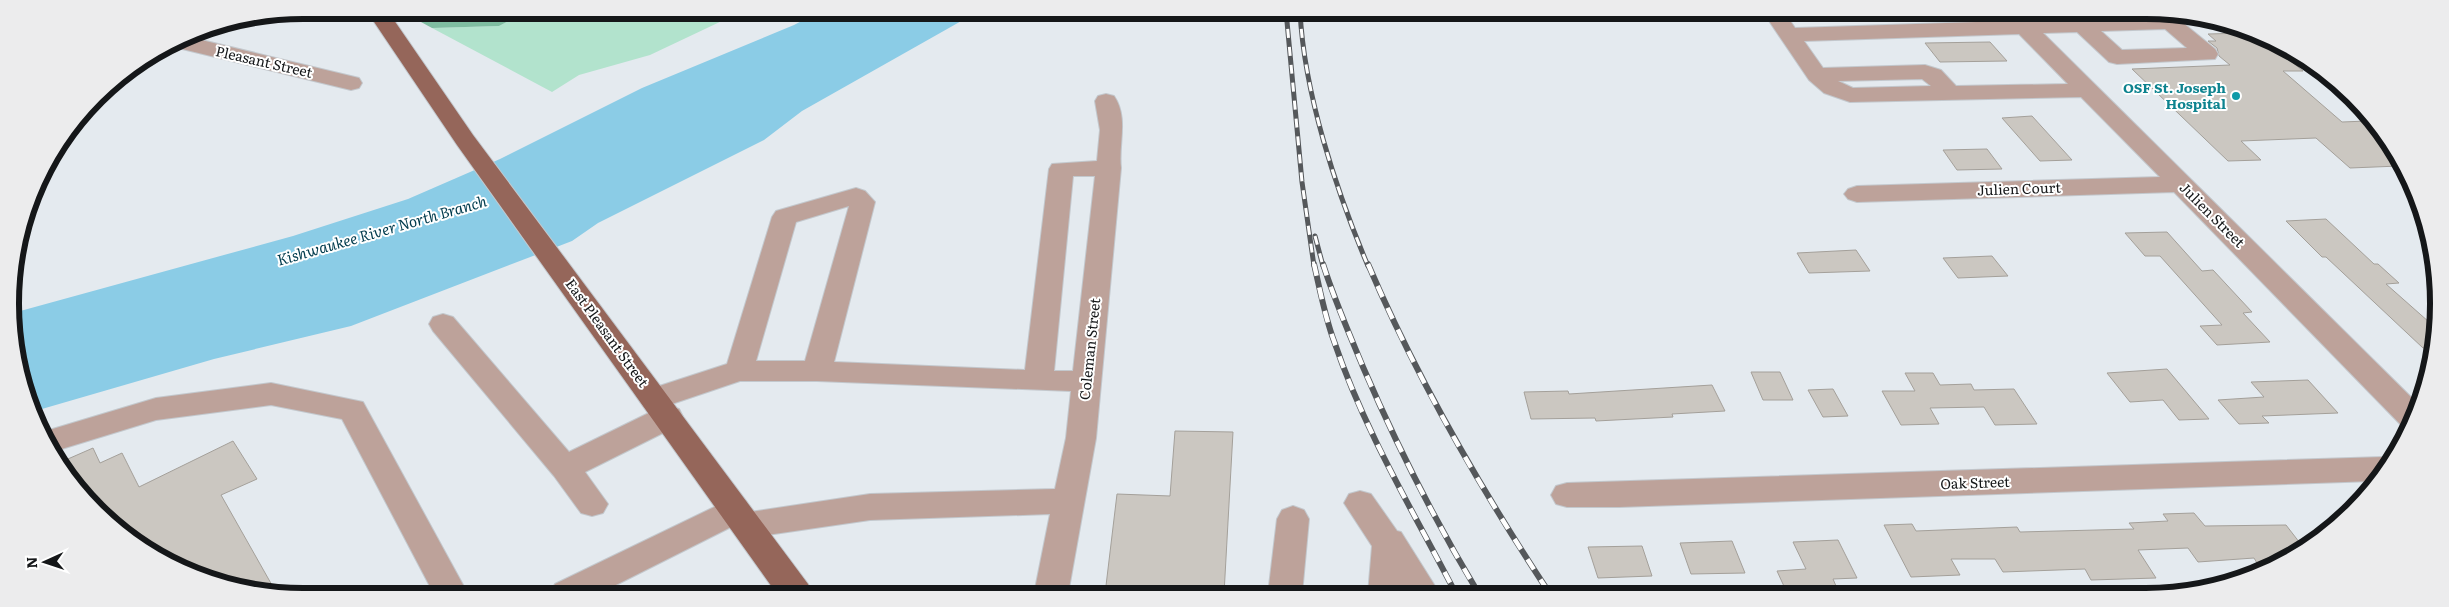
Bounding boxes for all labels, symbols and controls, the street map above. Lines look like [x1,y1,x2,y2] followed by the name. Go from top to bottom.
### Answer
[214,40,315,82] street label: Pleasant Street
[2123,77,2226,113] place label: OSF St. Joseph Hospital
[2230,90,2242,102] marker: OSF St. Joseph Hospital
[1977,177,2062,199] street label: Julien Court
[2176,177,2250,252] street label: Julien Street
[274,189,489,271] water label: Kishwaukee River North Branch
[562,274,654,391] street label: East Pleasant Street
[1074,297,1104,401] street label: Coleman Street
[1940,471,2010,493] street label: Oak Street
[20,537,70,587] north arrow
[21,556,41,569] text: N

